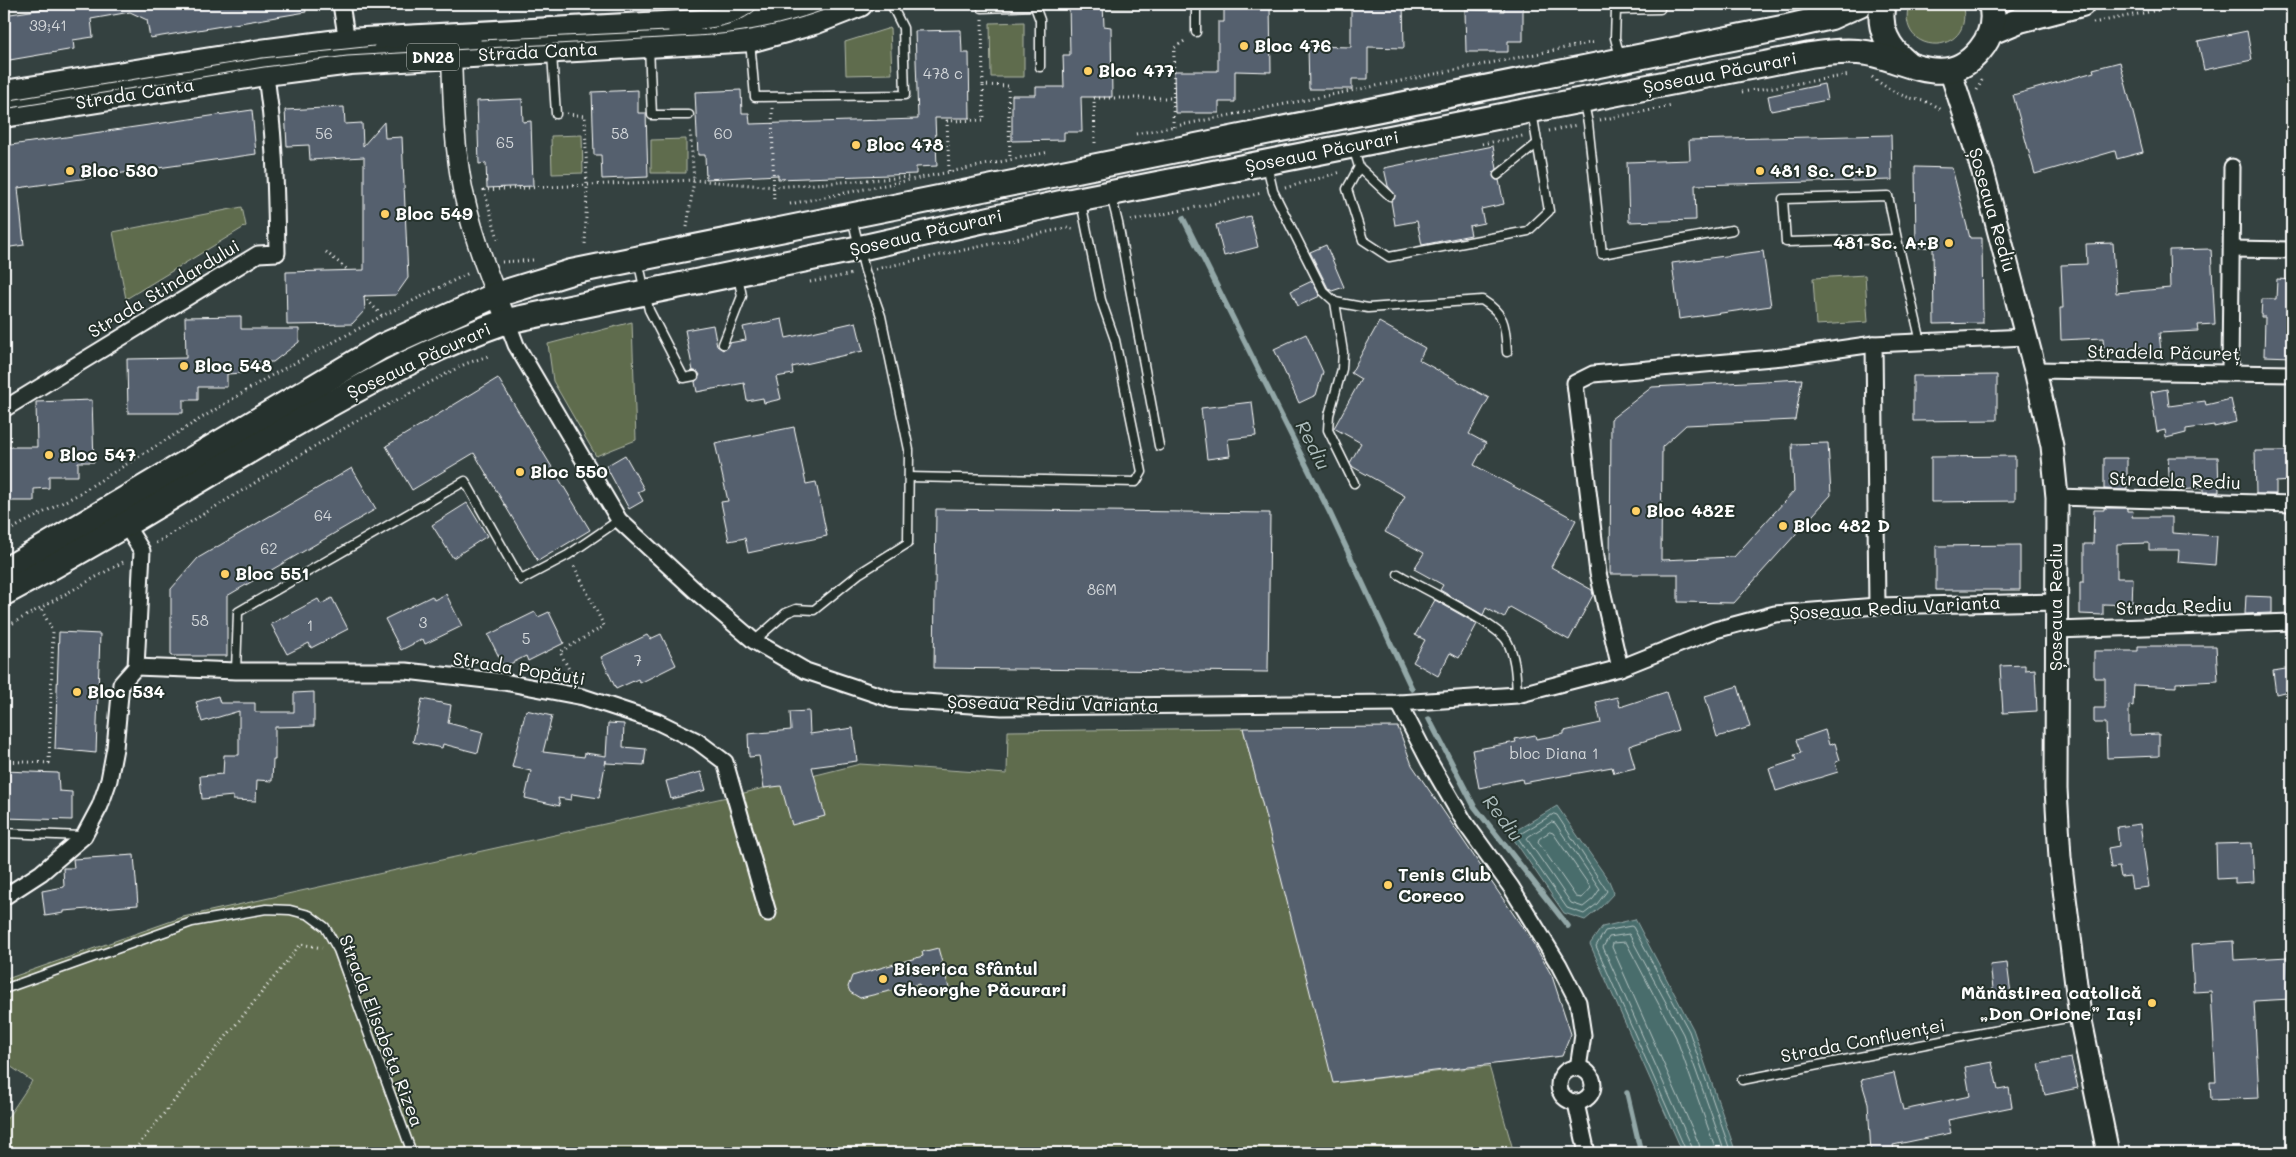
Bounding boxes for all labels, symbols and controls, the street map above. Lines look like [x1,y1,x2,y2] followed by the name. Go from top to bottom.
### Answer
[29,15,67,35] house number: 39;41
[1254,33,1332,57] place label: Bloc 476
[477,36,598,66] street label: Strada Canta
[1238,40,1250,52] marker: Bloc 476
[407,44,459,70] road number: DN28
[1641,45,1799,99] street label: Șoseaua Păcurari
[1098,58,1175,82] place label: Bloc 477
[923,63,963,83] house number: 478 c
[1082,65,1094,77] marker: Bloc 477
[74,72,196,114] street label: Strada Canta
[315,123,333,143] house number: 56
[611,123,629,143] house number: 58
[714,123,732,143] house number: 60
[1243,124,1401,178] street label: Șoseaua Păcurari
[496,132,514,152] house number: 65
[866,132,944,156] place label: Bloc 478
[850,139,862,151] marker: Bloc 478
[1964,145,2022,275] street label: Șoseaua Rediu
[80,158,158,182] place label: Bloc 530
[1770,158,1877,182] place label: 481 Sc. C+D
[64,165,76,177] marker: Bloc 530
[1754,165,1766,177] marker: 481 Sc. C+D
[395,201,473,225] place label: Bloc 549
[847,203,1005,261] street label: Șoseaua Păcurari
[379,208,391,220] marker: Bloc 549
[1833,230,1939,254] place label: 481 Sc. A+B
[83,233,244,343] street label: Strada Stindardului
[1943,237,1955,249] marker: 481 Sc. A+B
[343,316,494,404] street label: Șoseaua Păcurari
[2087,339,2241,365] street label: Stradela Păcureț
[194,353,272,377] place label: Bloc 548
[178,360,190,372] marker: Bloc 548
[1290,416,1336,474] water label: Rediu
[59,442,136,466] place label: Bloc 547
[43,449,55,461] marker: Bloc 547
[530,459,608,483] place label: Bloc 550
[514,466,526,478] marker: Bloc 550
[2109,466,2241,494] street label: Stradela Rediu
[1646,498,1735,522] place label: Bloc 482E
[314,505,332,525] house number: 64
[1630,505,1642,517] marker: Bloc 482E
[1793,513,1890,537] place label: Bloc 482 D
[1777,520,1789,532] marker: Bloc 482 D
[260,538,278,558] house number: 62
[2043,543,2067,671] street label: Șoseaua Rediu
[235,561,309,585] place label: Bloc 551
[219,568,231,580] marker: Bloc 551
[1087,579,1117,599] house number: 86M
[1789,589,2001,625] street label: Șoseaua Rediu Varianta
[2116,592,2232,620] street label: Strada Rediu
[191,610,209,630] house number: 58
[419,612,428,632] house number: 3
[307,615,313,635] house number: 1
[522,628,530,648] house number: 5
[451,646,587,690] street label: Strada Popăuți
[634,650,642,670] house number: 7
[87,679,165,703] place label: Bloc 534
[71,686,83,698] marker: Bloc 534
[947,689,1159,717] street label: Șoseaua Rediu Varianta
[1509,743,1599,763] house number: bloc Diana 1
[1478,789,1529,846] water label: Rediu
[1398,862,1491,907] place label: Tenis Club Coreco
[1382,879,1394,891] marker: Tenis Club Coreco
[334,931,430,1130] street label: Strada Elisabeta Rizea
[893,956,1067,1001] place label: Biserica Sfântul Gheorghe Păcurari
[877,973,889,985] marker: Biserica Sfântul Gheorghe Păcurari
[1961,980,2142,1026] place label: Mănăstirea catolică „Don Orione” Iași
[2146,997,2158,1009] marker: Mănăstirea catolică „Don Orione” Iași
[1778,1012,1947,1068] street label: Strada Confluenței

